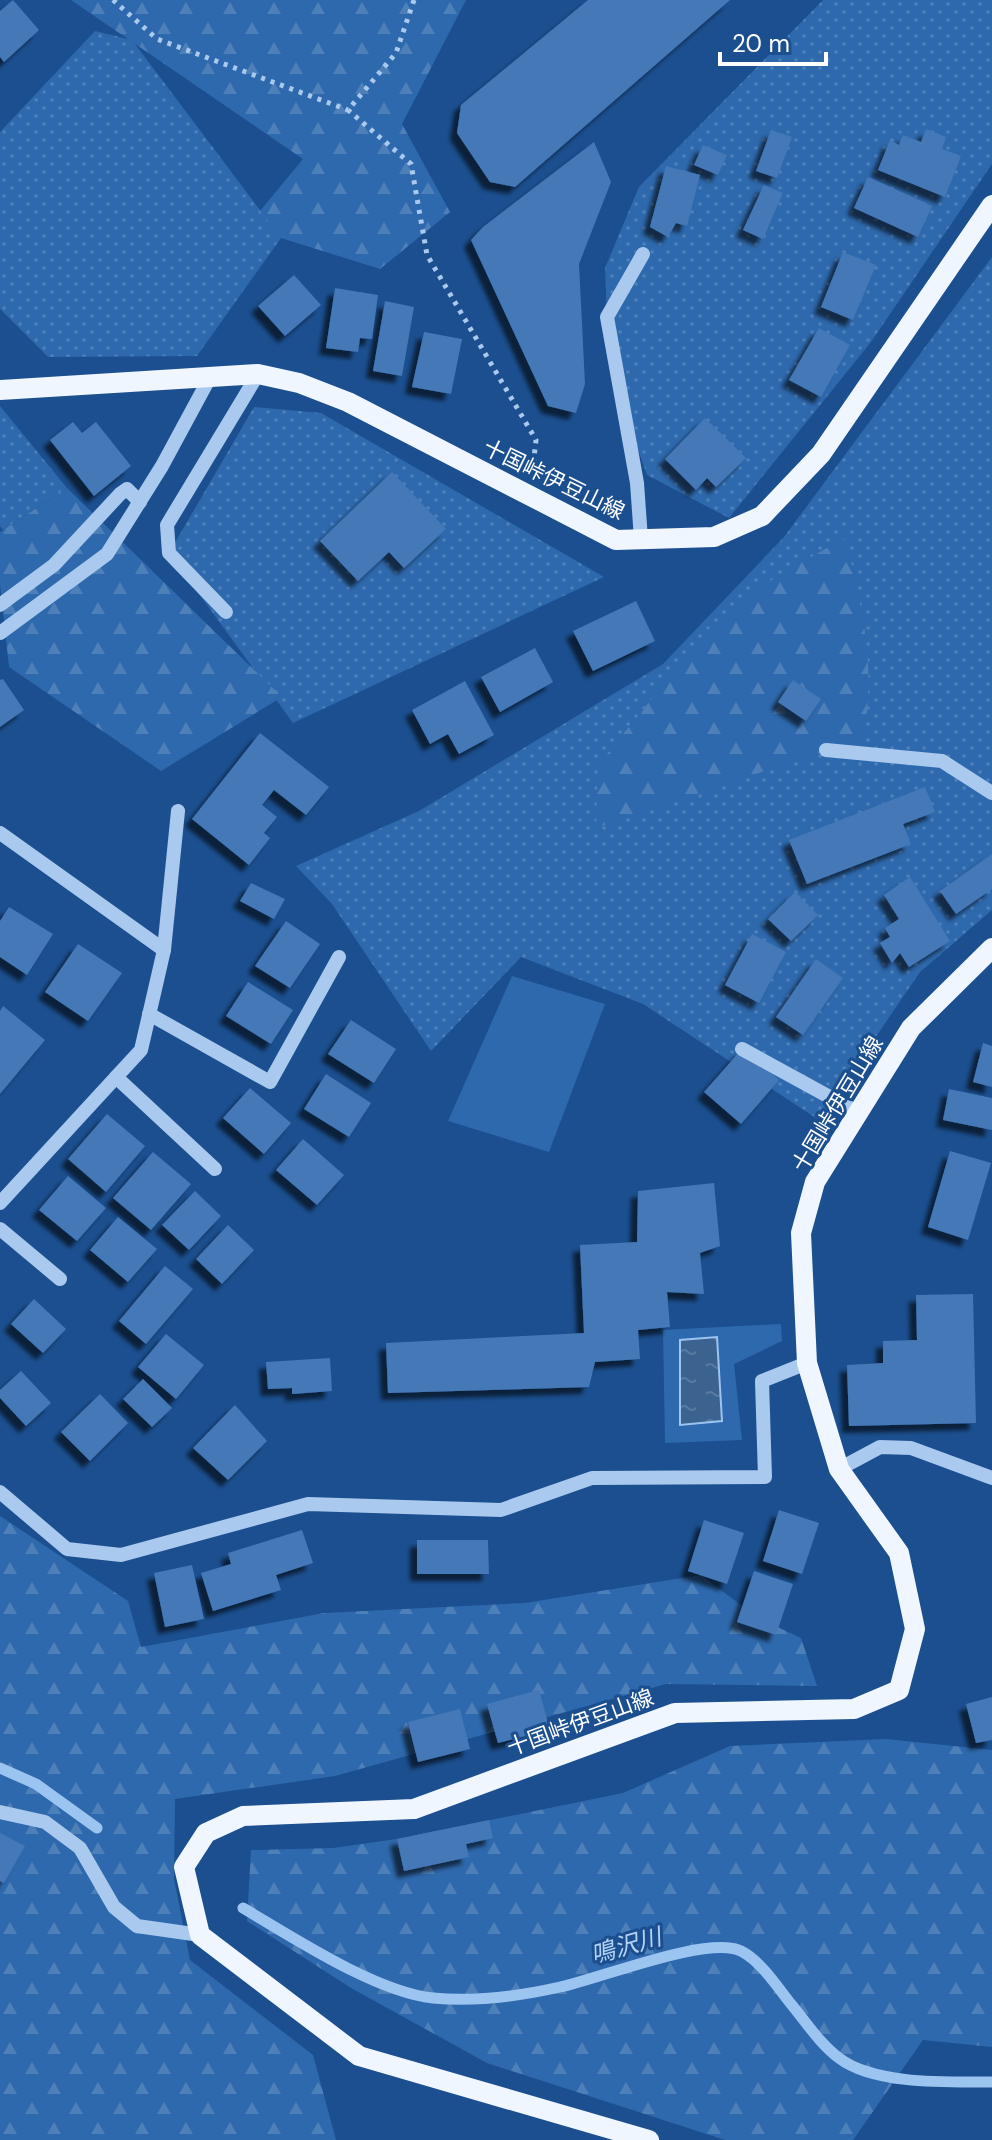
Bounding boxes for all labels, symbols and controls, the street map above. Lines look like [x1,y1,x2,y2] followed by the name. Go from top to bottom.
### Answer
[720,16,826,66] scale bar
[732,28,790,59] text: 20 m
[478,433,629,526] street label: 十国峠伊豆山線
[785,1031,890,1178] street label: 十国峠伊豆山線
[503,1683,657,1762] street label: 十国峠伊豆山線
[587,1920,668,1970] water label: 鳴沢川

